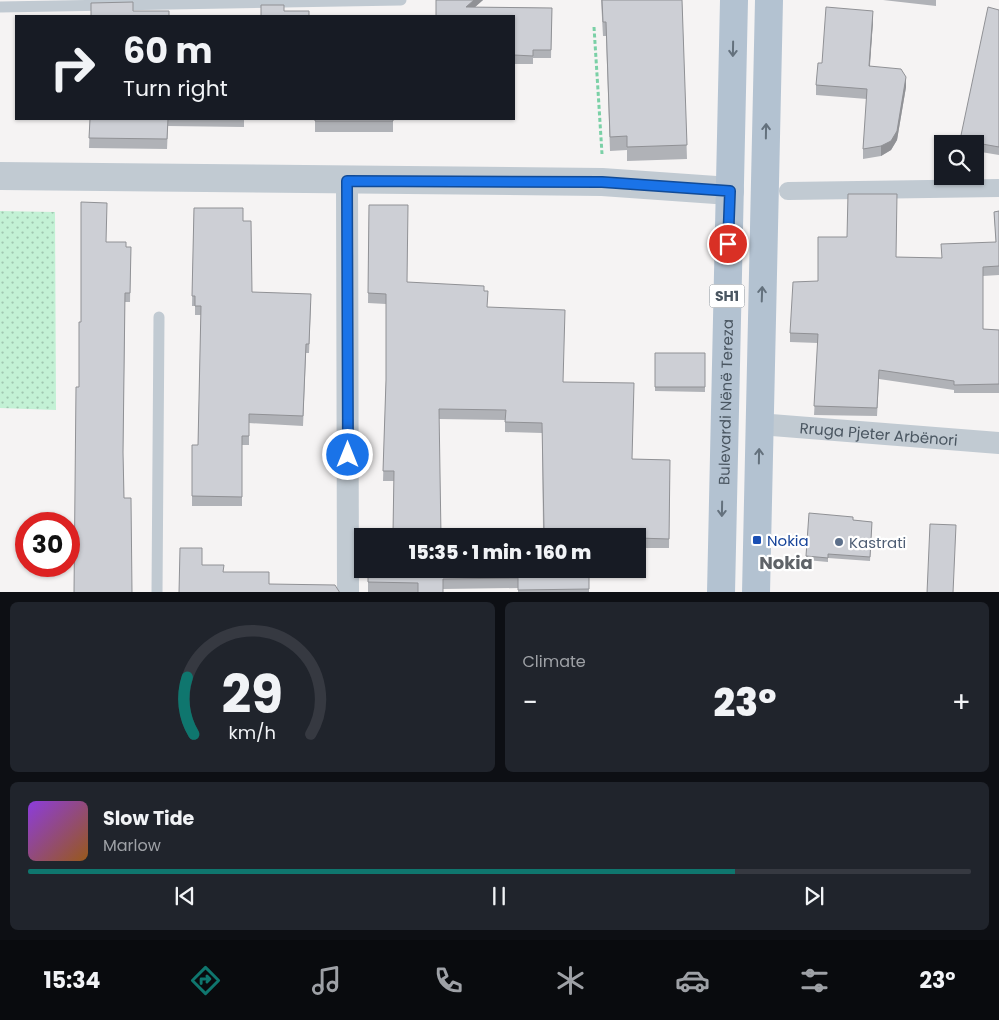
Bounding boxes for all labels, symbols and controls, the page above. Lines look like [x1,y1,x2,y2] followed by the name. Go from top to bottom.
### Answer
[123,26,213,75] text: 60 m
[40,35,105,100] icon: right
[728,40,737,56] one-way arrow
[123,73,228,104] text: Turn right
[762,124,771,140] one-way arrow
[934,135,984,185] map controls
[934,135,984,185] button: search
[707,223,749,265] pin
[714,230,742,258] icon: arrive
[710,284,744,308] road number: SH1
[758,286,767,302] one-way arrow
[713,319,738,485] street label: Bulevardi Nënë Tereza
[799,417,958,450] street label: Rruga Pjeter Arbënori
[321,428,373,480] position arrow
[754,449,763,465] one-way arrow
[718,500,727,516] one-way arrow
[15,512,80,577] speed limit sign: 30
[767,530,809,551] place label: Nokia
[849,532,906,553] place label: Kastrati
[751,534,763,546] marker: Nokia
[833,536,845,548] marker: Kastrati
[409,539,591,566] text: 15:35 · 1 min · 160 m
[759,550,813,575] district label: Nokia
[523,650,586,673] text: Climate
[221,658,283,731] text: 29
[713,676,776,729] text: 23°
[523,683,538,722] text: −
[952,683,971,722] text: +
[228,720,276,745] text: km/h
[103,805,194,832] text: Slow Tide
[103,834,161,857] text: Marlow
[171,882,199,910] icon: previous
[485,882,513,910] icon: pause
[800,882,828,910] icon: next
[188,963,223,998] icon: directions
[309,963,344,998] icon: music
[431,963,466,998] icon: phone
[553,963,588,998] icon: climate
[675,963,710,998] icon: car
[797,963,832,998] icon: filters
[43,965,101,996] text: 15:34
[919,965,955,996] text: 23°

